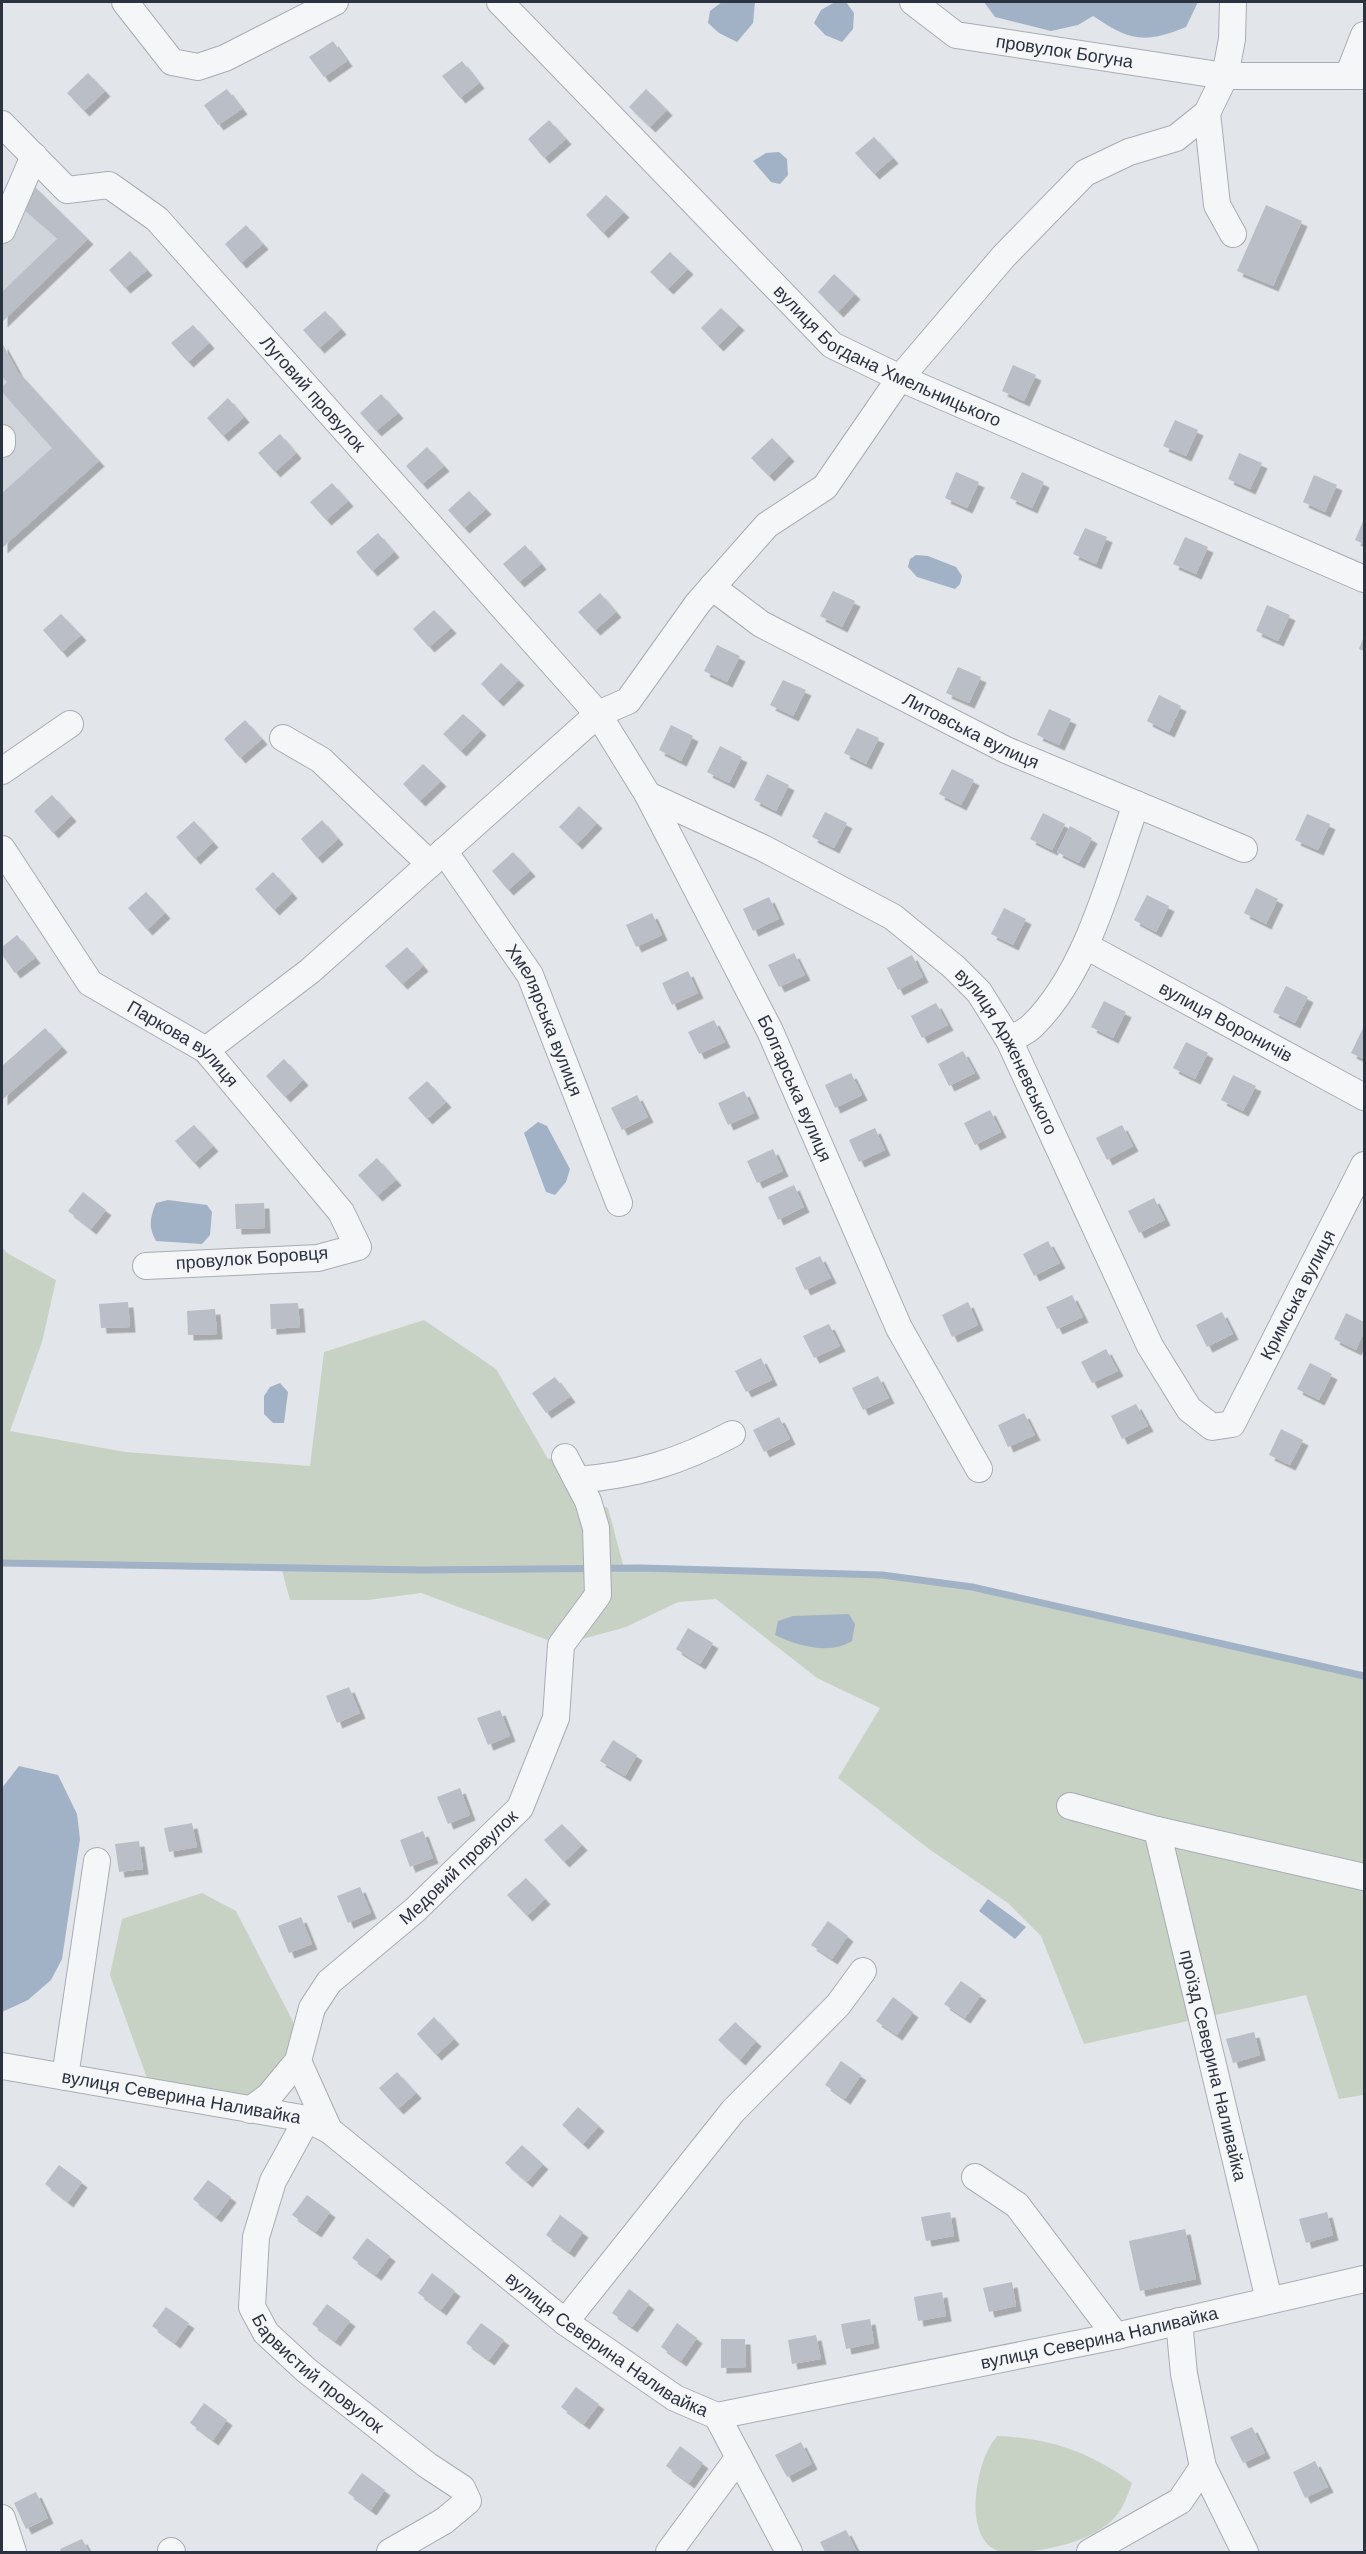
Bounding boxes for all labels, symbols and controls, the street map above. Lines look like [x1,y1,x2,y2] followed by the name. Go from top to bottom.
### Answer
[995,31,1136,72] street label: провулок Богуна
[770,281,1004,431] street label: вулиця Богдана Хмельницького
[256,332,370,456] street label: Луговий провулок
[899,689,1042,773] street label: Литовська вулиця
[502,941,586,1099] street label: Хмелярська вулиця
[951,964,1061,1138] street label: вулиця Арженевського
[1156,978,1296,1066] street label: вулиця Вороничів
[124,997,242,1091] street label: Паркова вулиця
[753,1012,836,1165] street label: Болгарська вулиця
[1256,1227,1339,1363] street label: Кримська вулиця
[175,1243,329,1273] street label: провулок Боровця
[395,1806,522,1929] street label: Медовий провулок
[1176,1948,1251,2184] street label: проїзд Северина Наливайка
[60,2067,303,2128] street label: вулиця Северина Наливайка
[502,2268,712,2421] street label: вулиця Северина Наливайка
[979,2303,1221,2373] street label: вулиця Северина Наливайка
[248,2311,388,2437] street label: Барвистий провулок

